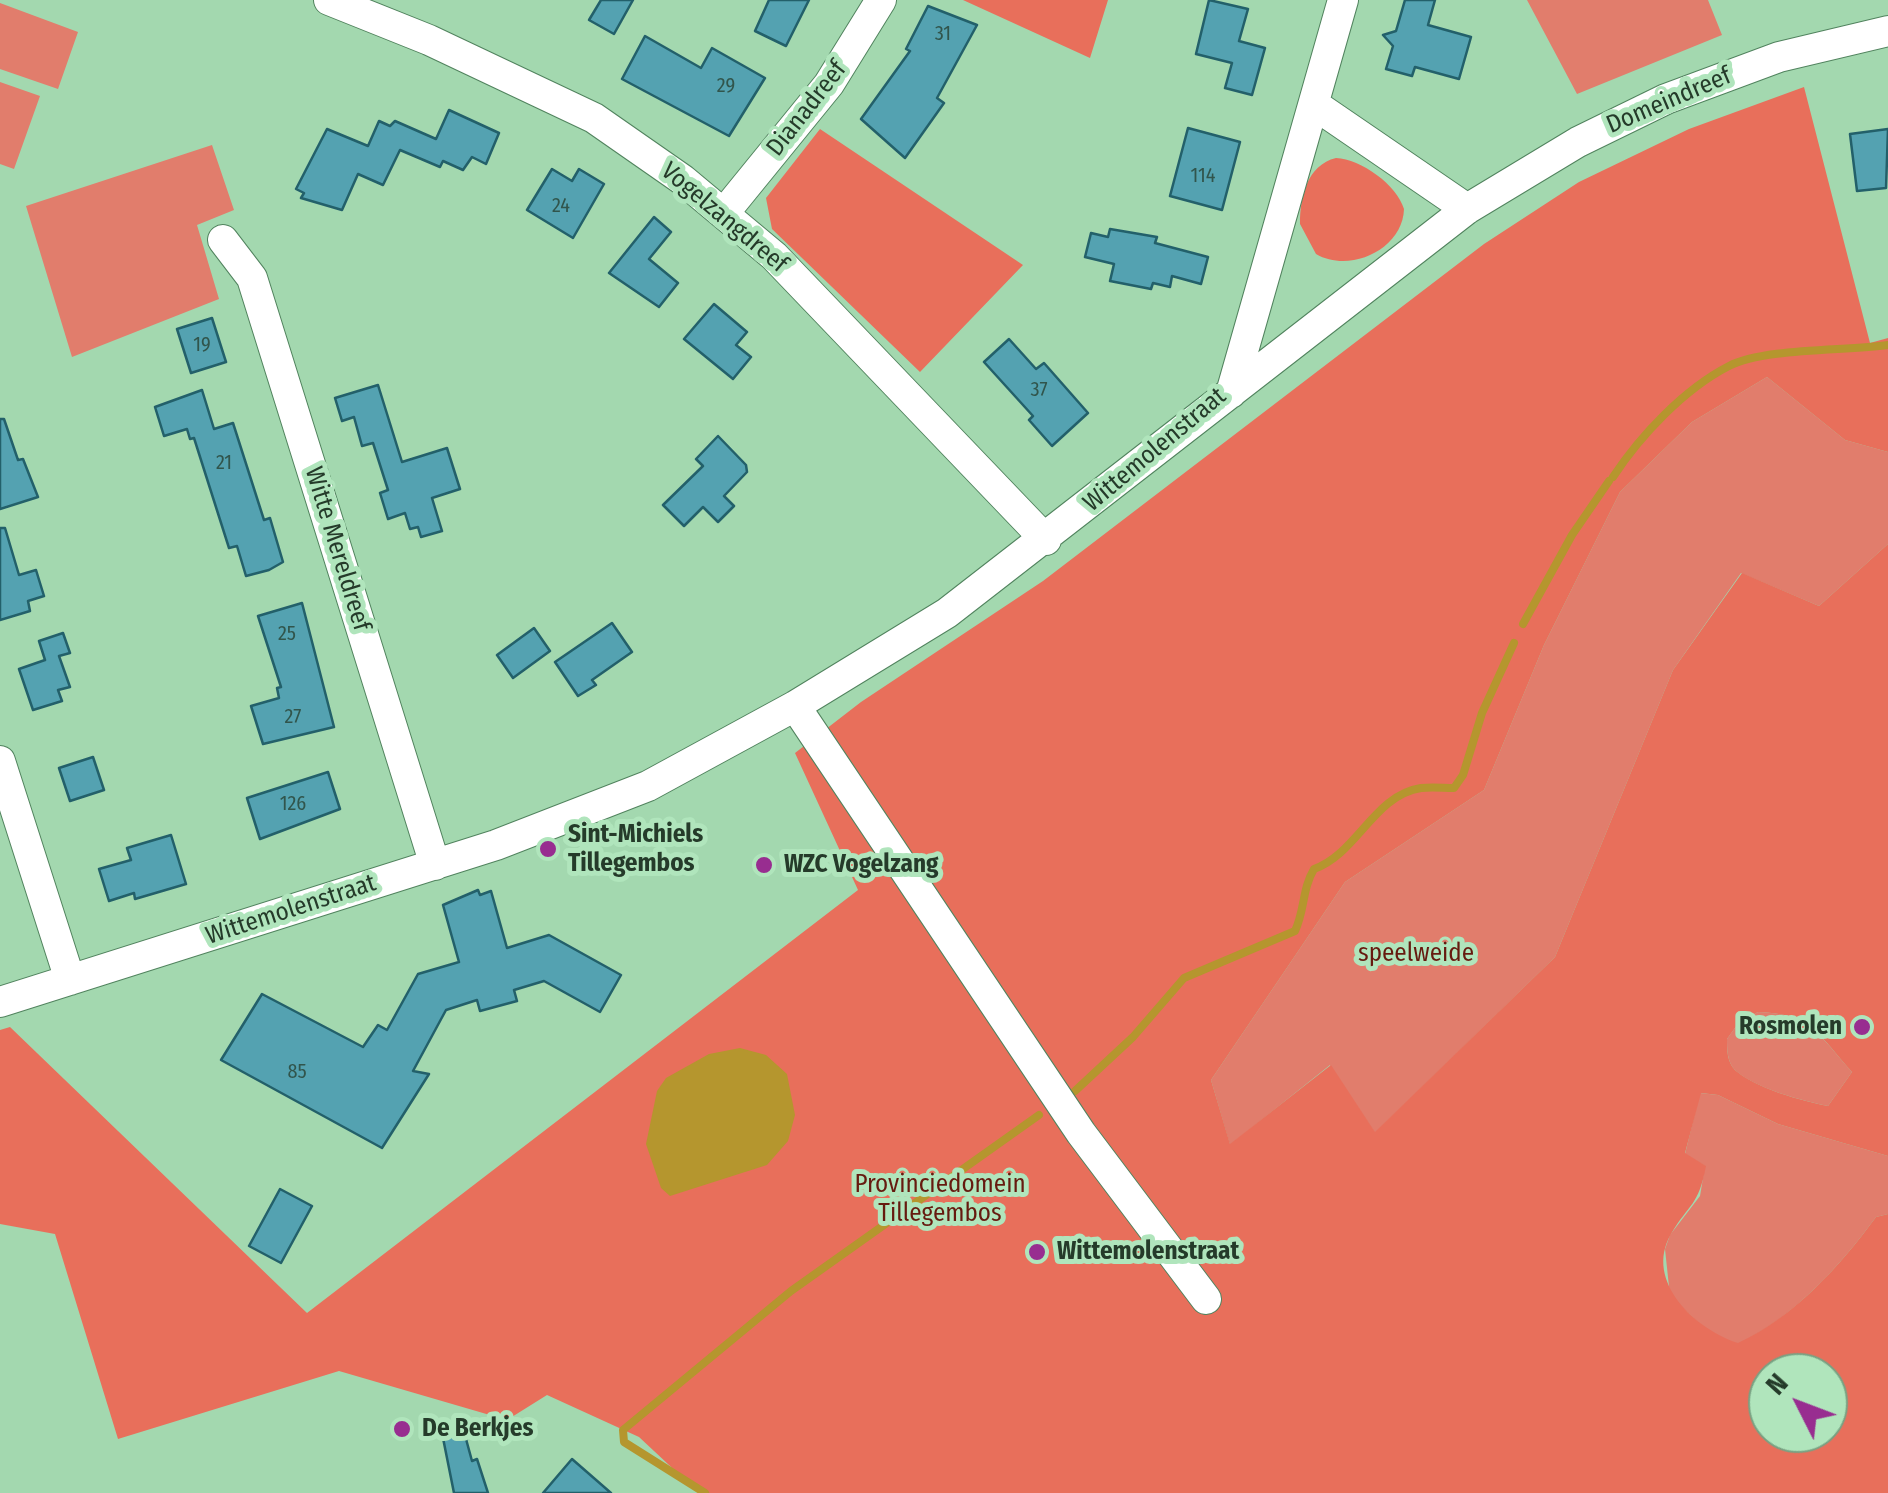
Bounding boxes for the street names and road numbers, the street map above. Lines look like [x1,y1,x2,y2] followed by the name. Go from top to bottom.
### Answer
[761,56,853,162] street label: Dianadreef
[1602,61,1736,141] street label: Domeindreef
[655,156,793,280] street label: Vogelzangdreef
[1078,382,1232,518] street label: Wittemolenstraat
[298,463,376,635] street label: Witte Mereldreef
[202,868,380,952] street label: Wittemolenstraat

